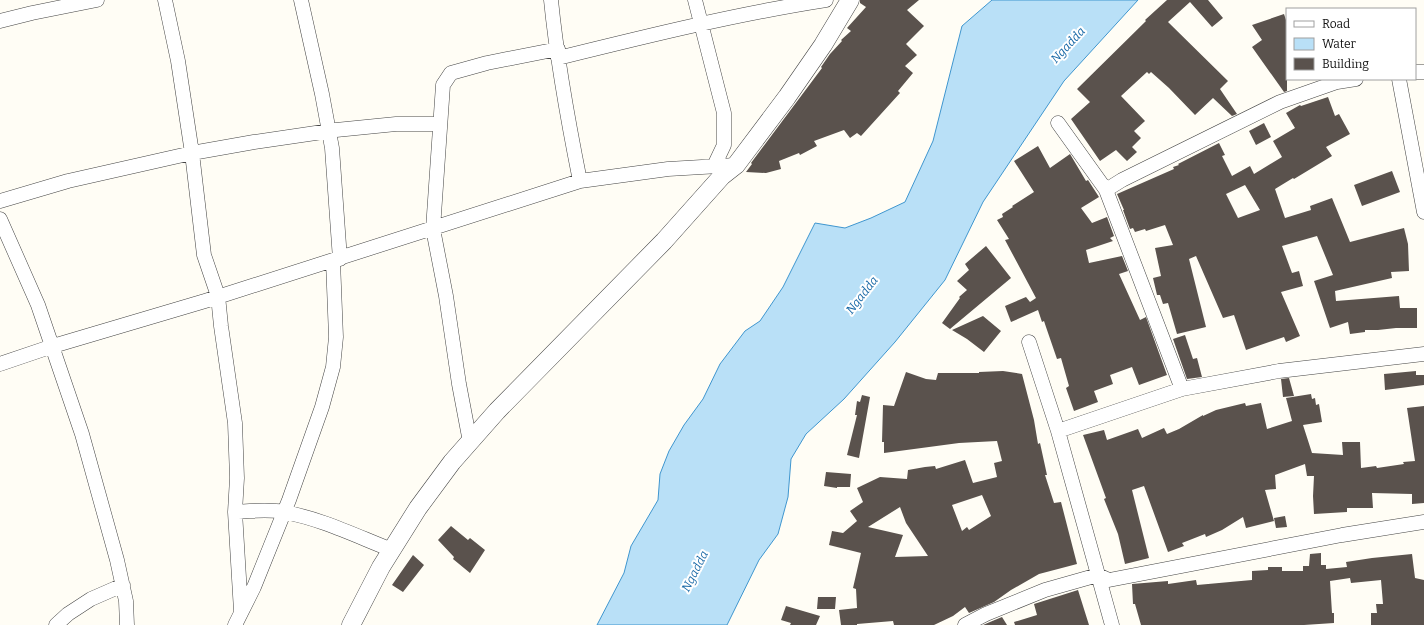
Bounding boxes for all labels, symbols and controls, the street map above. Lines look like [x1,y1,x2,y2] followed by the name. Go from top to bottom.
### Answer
[1286,8,1416,80] legend
[1322,17,1350,31] text: Road
[1048,24,1088,66] water label: Ngadda
[1322,37,1357,51] text: Water
[1322,57,1369,71] text: Building
[843,273,881,317] water label: Ngadda
[679,548,711,594] water label: Ngadda

